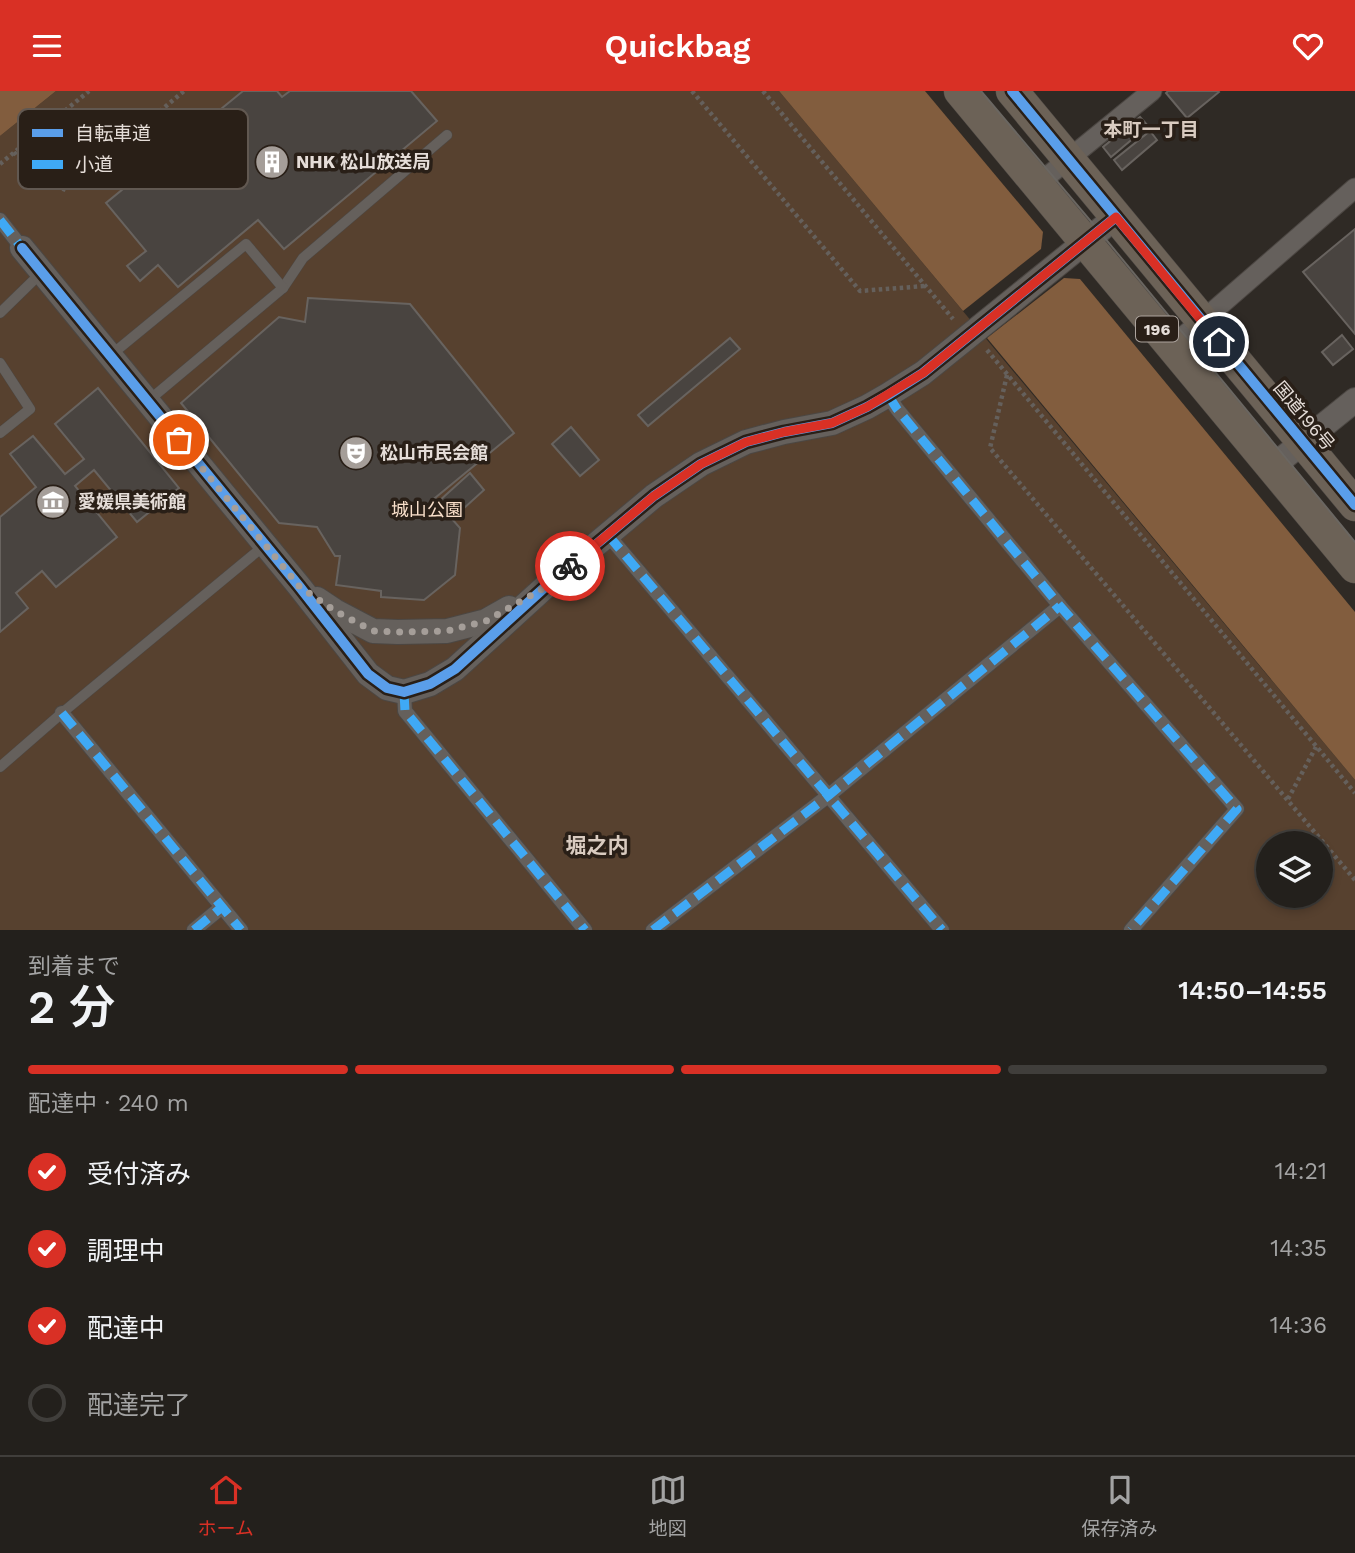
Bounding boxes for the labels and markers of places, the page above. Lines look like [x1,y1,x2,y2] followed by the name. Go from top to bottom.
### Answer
[253,143,291,181] building icon: NHK 松山放送局
[296,151,430,172] place label: NHK 松山放送局
[1189,312,1249,372] pin
[149,410,209,470] pin
[337,434,375,472] theatre icon: 松山市民会館
[380,442,488,463] place label: 松山市民会館
[34,483,72,521] museum icon: 愛媛県美術館
[78,491,186,512] place label: 愛媛県美術館

